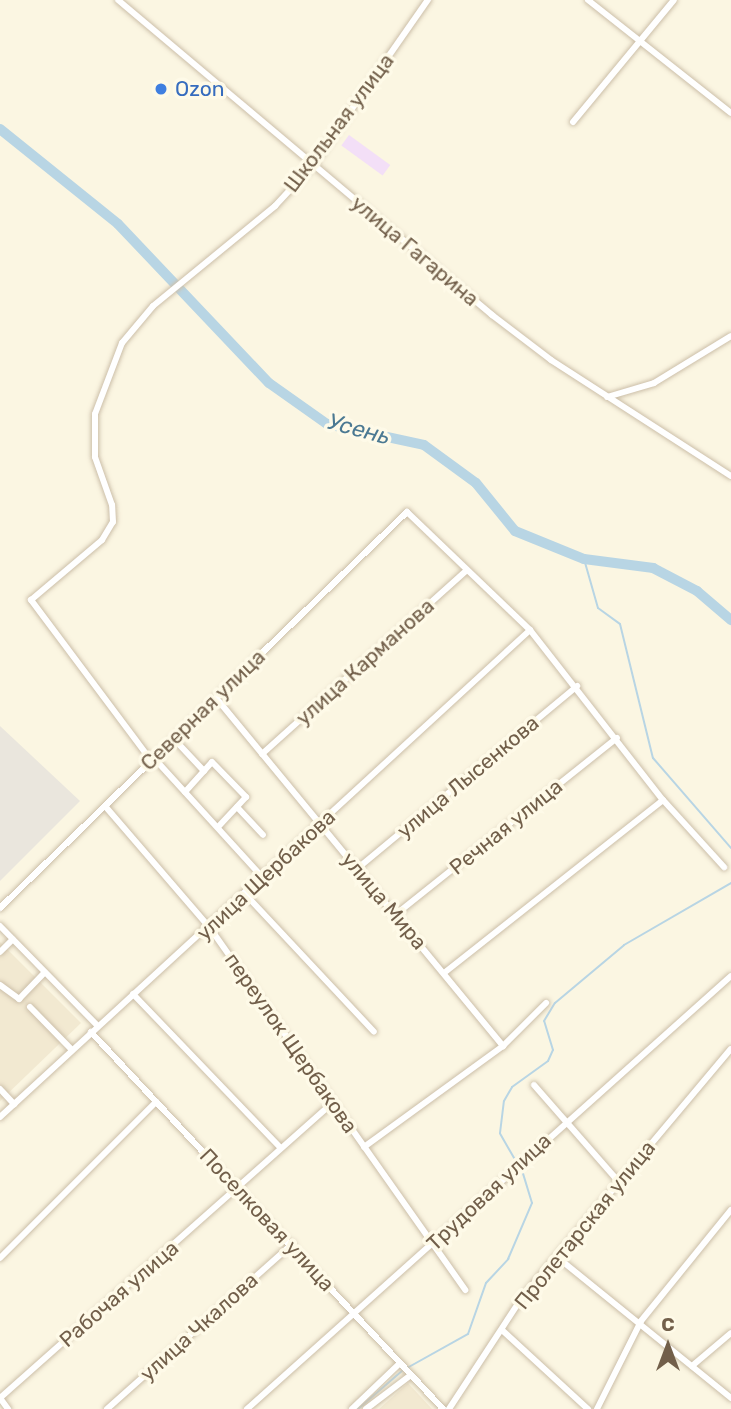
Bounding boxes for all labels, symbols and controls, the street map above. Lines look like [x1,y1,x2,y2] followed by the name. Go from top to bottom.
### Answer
[279,49,399,197] street label: Школьная улица
[175,76,225,102] place label: Ozon
[153,81,169,97] marker: Ozon
[346,190,484,312] street label: улица Гагарина
[325,407,393,451] water label: Усень
[291,593,439,731] street label: улица Карманова
[136,644,270,776] street label: Северная улица
[392,710,544,844] street label: улица Лысенкова
[444,774,568,880] street label: Речная улица
[191,804,341,946] street label: улица Щербакова
[336,847,432,955] street label: улица Мира
[219,948,363,1138] street label: переулок Щербакова
[422,1128,556,1256] street label: Трудовая улица
[509,1136,661,1314] street label: Пролетарская улица
[194,1144,340,1296] street label: Поселковая улица
[54,1235,184,1353] street label: Рабочая улица
[135,1268,263,1386] street label: улица Чкалова
[633,1311,703,1381] north arrow
[661,1313,675,1336] text: С

